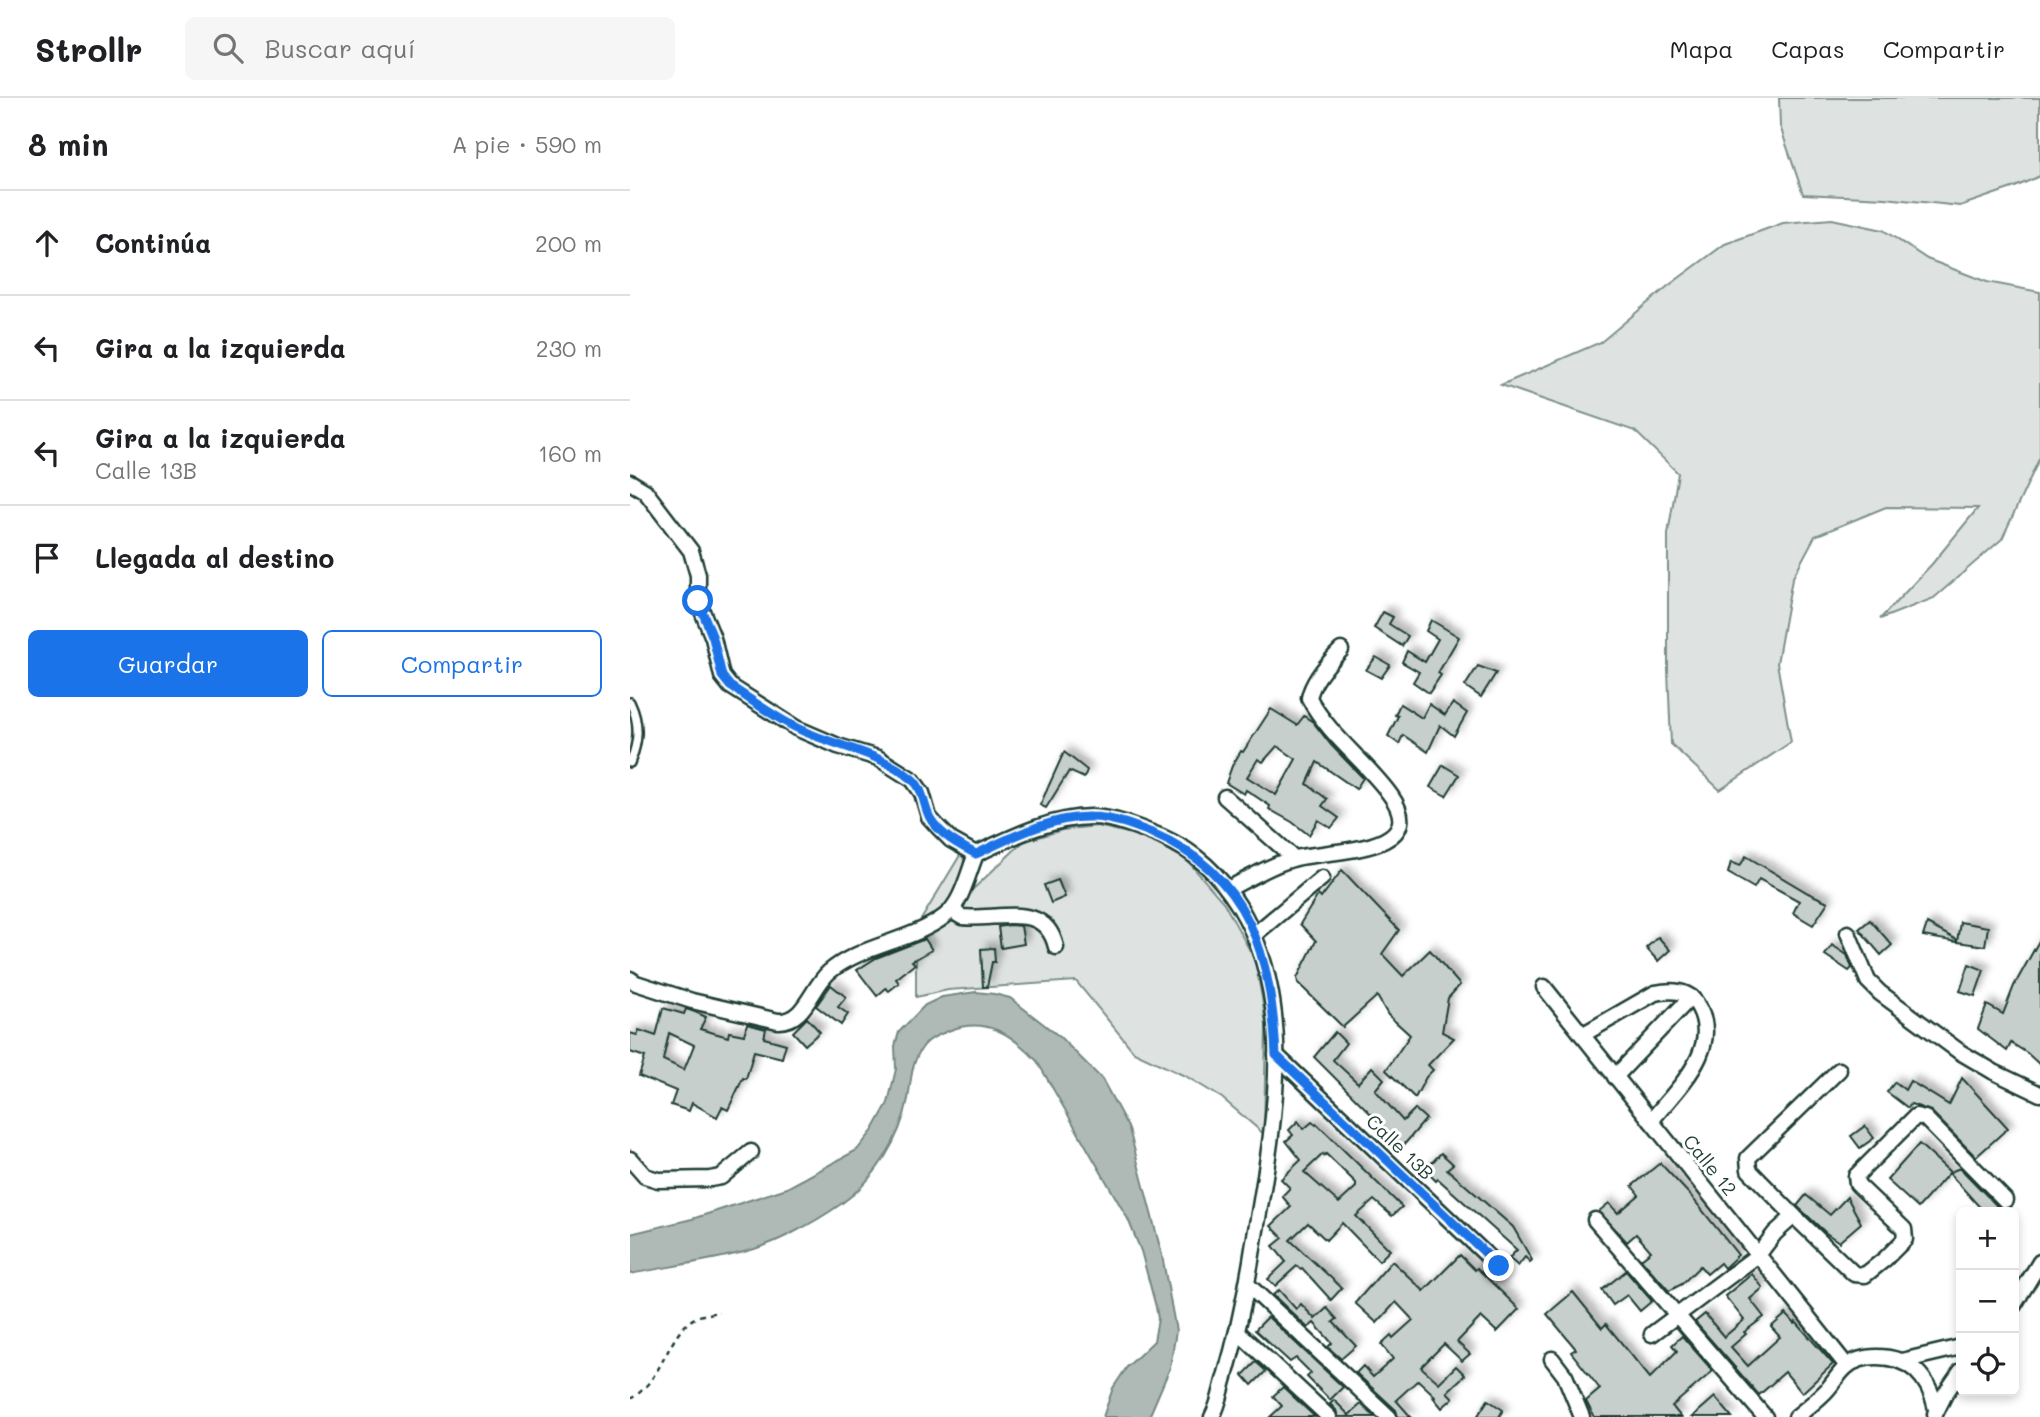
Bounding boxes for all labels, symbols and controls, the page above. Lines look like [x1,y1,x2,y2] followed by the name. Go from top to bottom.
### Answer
[185,17,675,80] search box
[35,27,143,70] text: Strollr
[209,29,247,67] icon: search
[265,31,416,65] text: Buscar aquí
[1669,33,1733,64] text: Mapa
[1771,33,1845,64] text: Capas
[1883,33,2005,64] text: Compartir
[28,124,109,164] text: 8 min
[452,129,602,159] text: A pie · 590 m
[28,224,66,262] icon: ahead
[95,226,211,260] text: Continúa
[535,228,602,258] text: 200 m
[28,329,66,367] icon: left
[95,331,346,365] text: Gira a la izquierda
[536,333,602,363] text: 230 m
[95,421,346,455] text: Gira a la izquierda
[28,434,66,472] icon: left
[538,438,602,468] text: 160 m
[95,455,197,485] text: Calle 13B
[28,539,66,577] icon: arrive
[95,541,334,575] text: Llegada al destino
[682,585,713,616] route start
[28,630,308,697] button: Guardar
[322,630,602,697] button: Compartir
[1361,1108,1439,1185] street label: Calle 13B
[1678,1129,1743,1200] street label: Calle 12
[1956,1207,2019,1396] map controls
[1956,1207,2019,1270] button: +
[1483,1250,1514,1281] route end
[1956,1270,2019,1333] button: −
[1956,1333,2019,1396] button: locate

